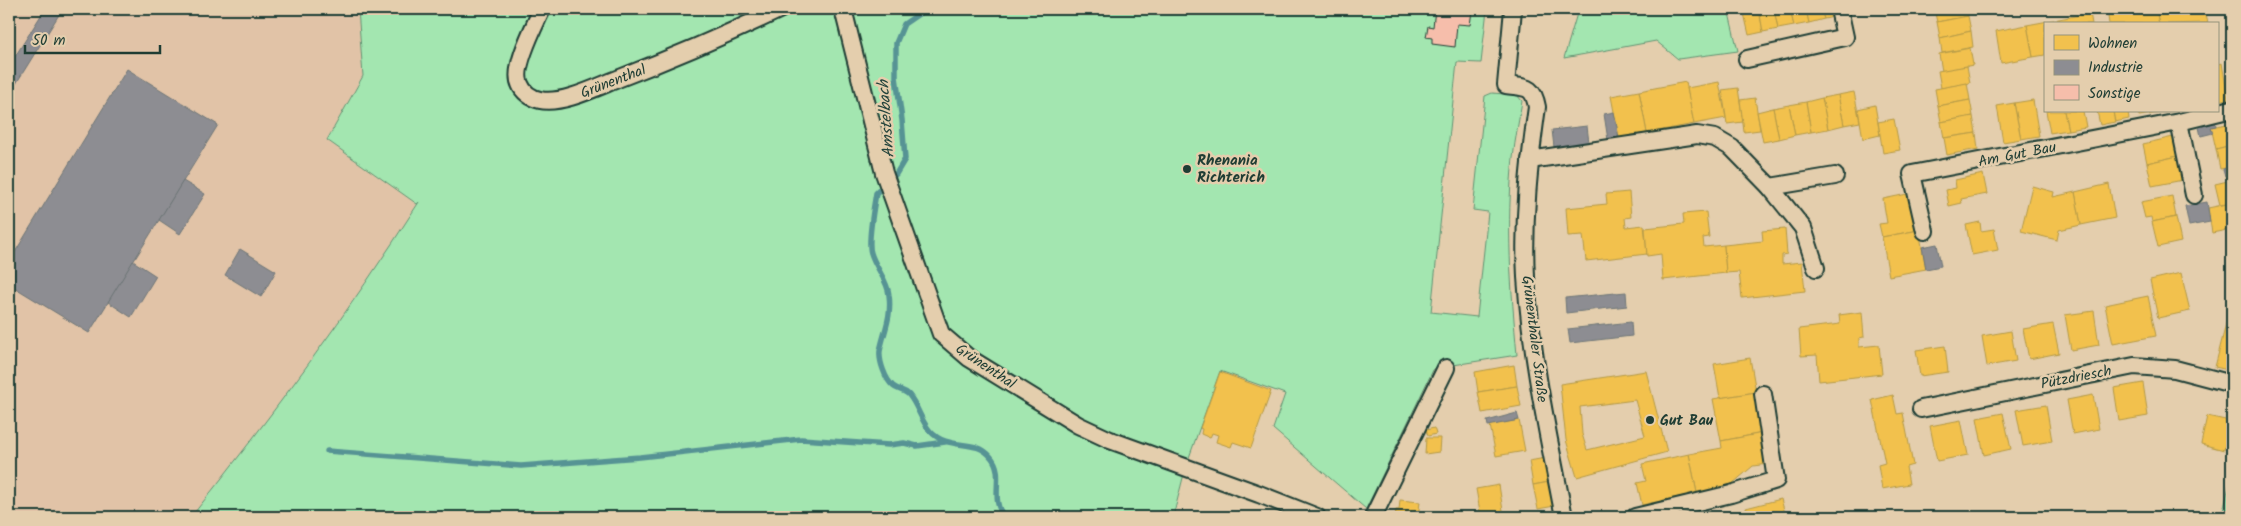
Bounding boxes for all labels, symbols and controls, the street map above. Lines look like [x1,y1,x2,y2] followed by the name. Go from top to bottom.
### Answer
[25,22,160,54] scale bar
[2044,22,2218,112] legend
[32,29,66,53] text: 50 m
[2088,32,2137,56] text: Wohnen
[2088,56,2143,80] text: Industrie
[577,58,650,105] street label: Grünenthal
[871,78,902,159] water label: Amstelbach
[2088,82,2141,106] text: Sonstige
[1976,136,2058,174] street label: Am Gut Bau
[1197,149,1265,190] place label: Rhenania Richterich
[1181,163,1193,175] marker: Rhenania Richterich
[1514,274,1554,404] street label: Grünenthaler Straße
[950,338,1021,396] street label: Grünenthal
[2039,359,2114,397] street label: Pützdriesch
[1660,409,1714,433] place label: Gut Bau
[1644,414,1656,426] marker: Gut Bau

